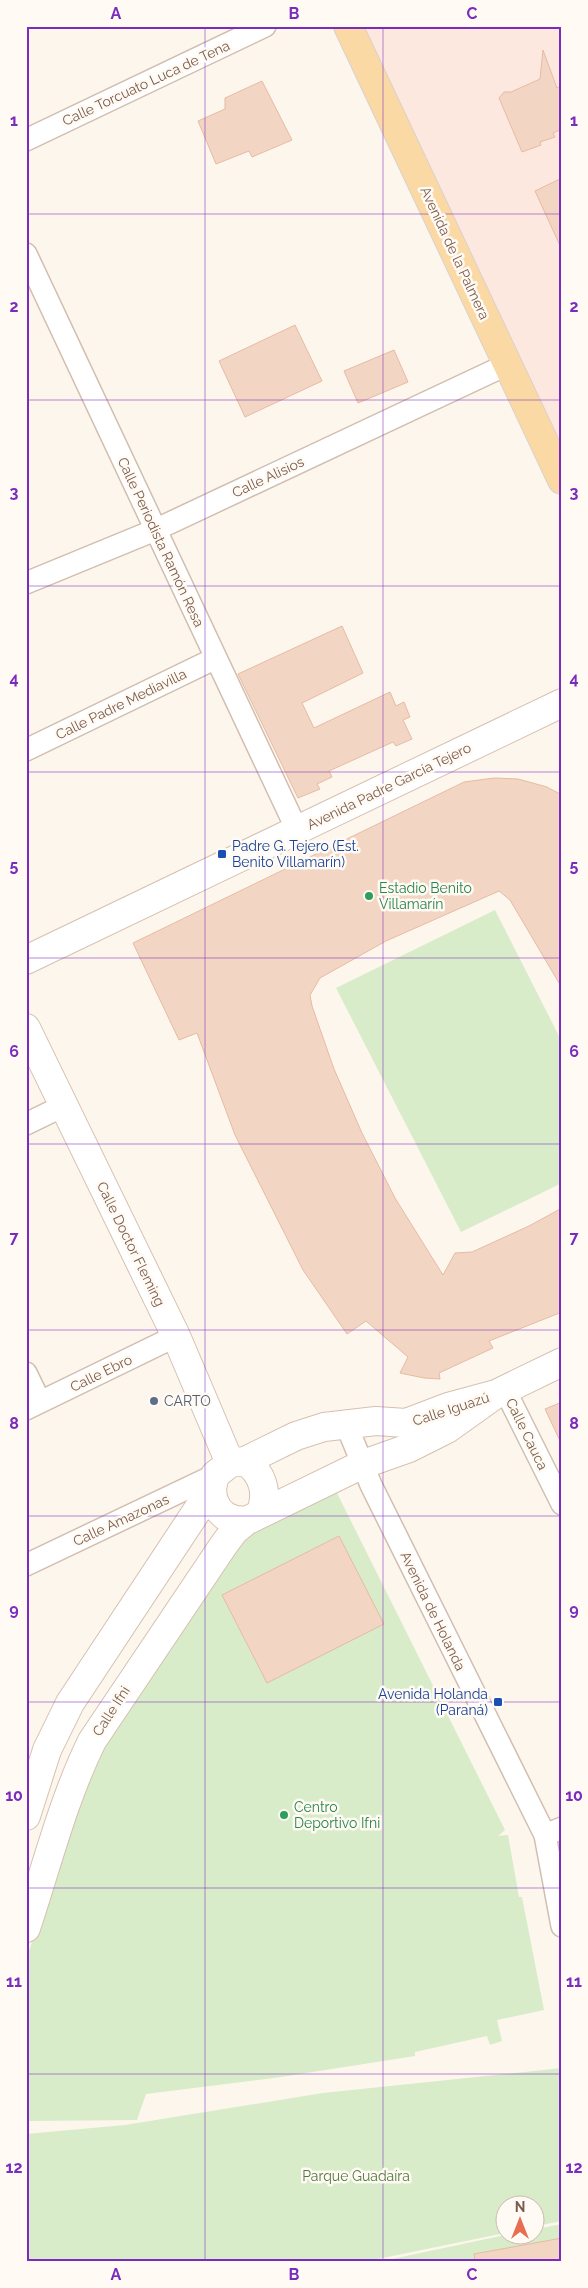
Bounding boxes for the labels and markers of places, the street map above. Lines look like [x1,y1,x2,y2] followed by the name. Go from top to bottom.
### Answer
[232,838,359,870] place label: Padre G. Tejero (Est. Benito Villamarín)
[216,848,228,860] marker: Padre G. Tejero (Est. Benito Villamarín)
[379,880,472,912] place label: Estadio Benito Villamarín
[363,890,375,902] marker: Estadio Benito Villamarín
[164,1393,211,1409] place label: CARTO
[148,1395,160,1407] marker: CARTO
[378,1686,488,1718] place label: Avenida Holanda (Paraná)
[492,1696,504,1708] marker: Avenida Holanda (Paraná)
[294,1799,380,1831] place label: Centro Deportivo Ifni
[278,1809,290,1821] marker: Centro Deportivo Ifni

